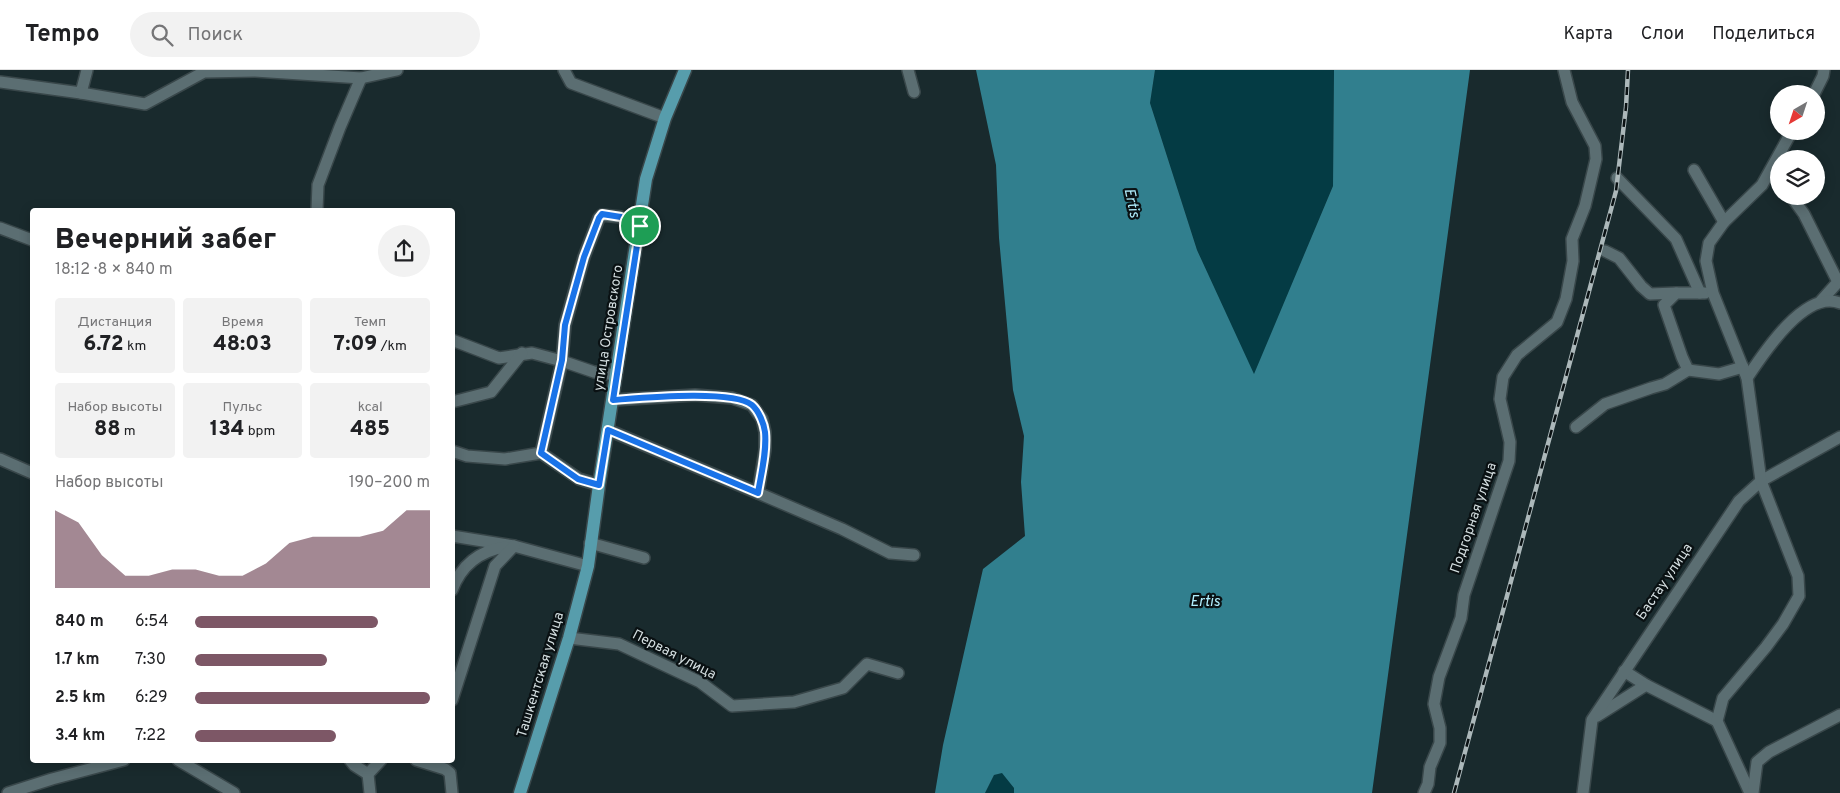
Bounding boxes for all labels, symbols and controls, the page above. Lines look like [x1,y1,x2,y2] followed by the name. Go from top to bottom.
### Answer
[130,12,480,57] search box
[25,20,100,50] text: Tempo
[148,21,176,49] icon: search
[188,23,243,47] text: Поиск
[1563,23,1613,46] text: Карта
[1641,23,1684,46] text: Слои
[1712,23,1815,46] text: Поделиться
[1770,85,1825,140] north arrow
[1770,85,1825,205] map controls
[1770,150,1825,205] button: layers
[1119,186,1143,220] water label: Ertis
[619,205,661,247] pin
[626,212,654,240] icon: arrive
[55,223,276,259] text: Вечерний забег
[378,225,430,277] button: share
[55,260,173,280] text: 18:12 · 8 × 840 m
[591,263,627,392] street label: улица Островского
[78,314,152,331] text: Дистанция
[221,314,264,331] text: Время
[354,314,386,331] text: Темп
[83,331,124,358] text: 6.72
[213,331,272,358] text: 48:03
[334,331,377,358] text: 7:09
[124,338,146,355] text: km
[377,338,407,355] text: /km
[67,399,162,416] text: Набор высоты
[223,399,262,416] text: Пульс
[358,399,383,416] text: kcal
[94,416,121,443] text: 88
[210,416,245,443] text: 134
[350,416,390,443] text: 485
[121,423,136,440] text: m
[245,423,275,440] text: bpm
[1447,460,1501,576] street label: Подгорная улица
[55,473,163,493] text: Набор высоты
[349,473,430,493] text: 190–200 m
[1633,540,1697,624] street label: Бастау улица
[1190,593,1220,612] water label: Ertis
[514,610,568,740] street label: Ташкентская улица
[55,612,104,632] text: 840 m
[135,612,168,632] text: 6:54
[629,627,719,683] street label: Первая улица
[55,650,100,670] text: 1.7 km
[135,650,166,670] text: 7:30
[55,688,105,708] text: 2.5 km
[135,688,168,708] text: 6:29
[55,726,105,746] text: 3.4 km
[135,726,166,746] text: 7:22

